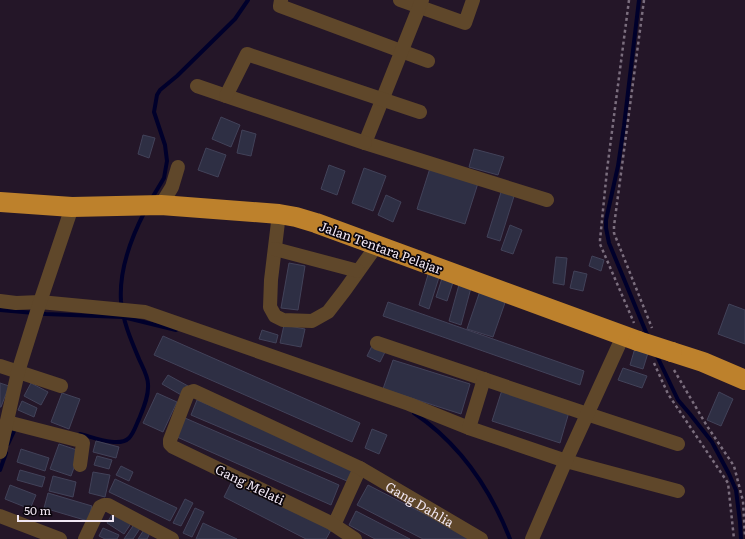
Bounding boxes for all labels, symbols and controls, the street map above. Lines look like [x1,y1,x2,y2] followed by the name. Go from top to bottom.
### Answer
[317,216,446,278] street label: Jalan Tentara Pelajar
[212,459,288,509] street label: Gang Melati
[383,476,458,531] street label: Gang Dahlia
[18,497,113,523] scale bar
[24,501,51,519] text: 50 m

